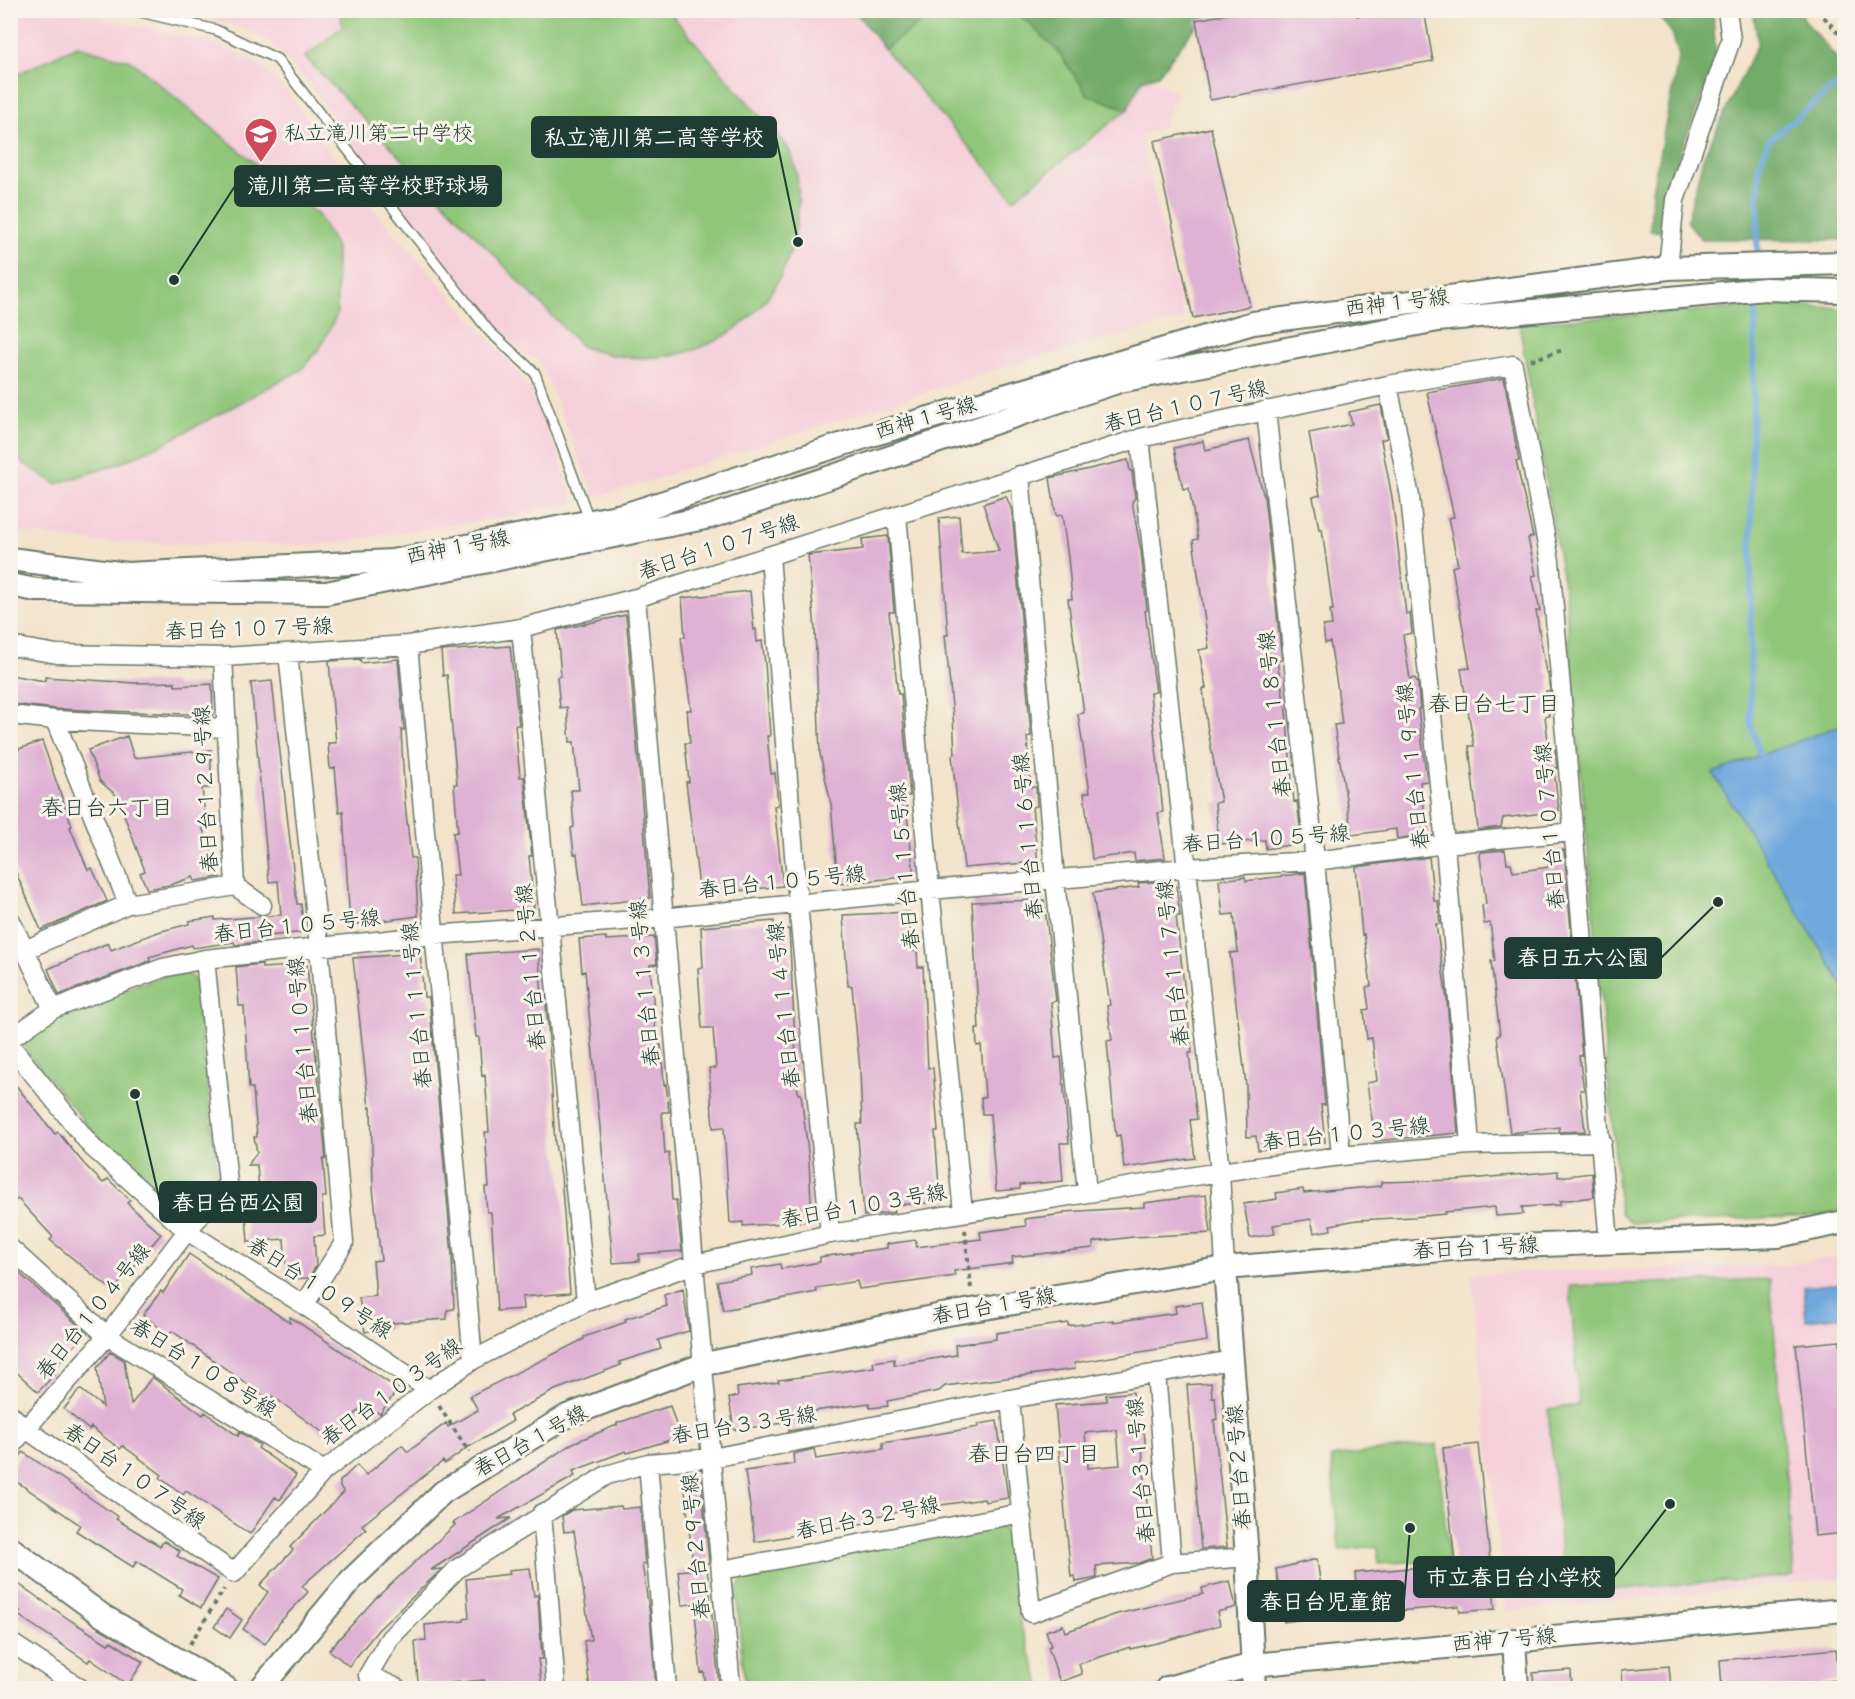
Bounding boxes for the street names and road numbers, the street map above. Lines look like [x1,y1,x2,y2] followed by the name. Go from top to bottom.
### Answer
[1343,281,1451,327] street label: 西神１号線
[1100,372,1272,442] street label: 春日台１０７号線
[871,389,981,449] street label: 西神１号線
[634,506,804,590] street label: 春日台１０７号線
[403,522,513,574] street label: 西神１号線
[164,611,334,649] street label: 春日台１０７号線
[1251,629,1301,799] street label: 春日台１１８号線
[1389,681,1439,851] street label: 春日台１１９号線
[186,704,228,874] street label: 春日台１２９号線
[1527,741,1575,911] street label: 春日台１０７号線
[1005,751,1053,921] street label: 春日台１１６号線
[882,781,930,951] street label: 春日台１１５号線
[1181,818,1351,862] street label: 春日台１０５号線
[697,858,867,908] street label: 春日台１０５号線
[1149,878,1199,1048] street label: 春日台１１７号線
[508,882,556,1052] street label: 春日台１１２号線
[622,898,670,1068] street label: 春日台１１３号線
[212,902,382,952] street label: 春日台１０５号線
[394,920,442,1090] street label: 春日台１１１号線
[760,920,810,1090] street label: 春日台１１４号線
[280,955,328,1125] street label: 春日台１１０号線
[1261,1110,1431,1160] street label: 春日台１０３号線
[778,1176,950,1238] street label: 春日台１０３号線
[240,1229,398,1349] street label: 春日台１０９号線
[1412,1229,1540,1269] street label: 春日台１号線
[28,1236,160,1388] street label: 春日台１０４号線
[929,1280,1059,1334] street label: 春日台１号線
[123,1310,283,1428] street label: 春日台１０８号線
[314,1330,470,1456] street label: 春日台１０３号線
[1119,1395,1165,1545] street label: 春日台３１号線
[468,1397,594,1487] street label: 春日台１号線
[669,1398,819,1454] street label: 春日台３３号線
[1219,1403,1261,1531] street label: 春日台２号線
[56,1415,212,1539] street label: 春日台１０７号線
[674,1471,720,1621] street label: 春日台２９号線
[793,1489,943,1549] street label: 春日台３２号線
[1450,1620,1558,1662] street label: 西神７号線

